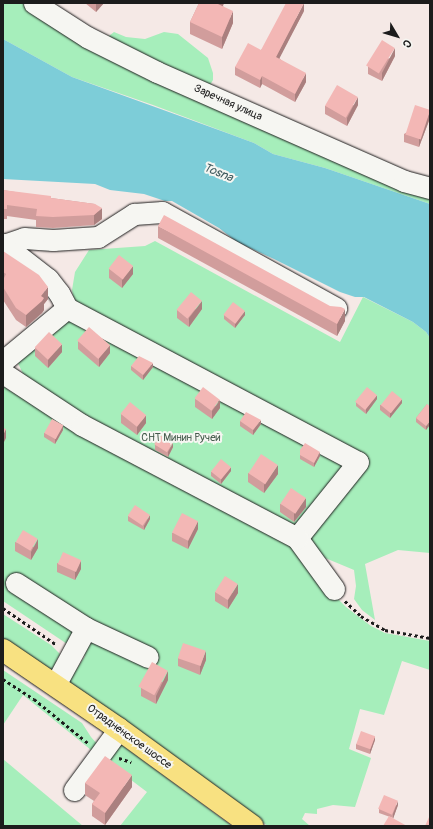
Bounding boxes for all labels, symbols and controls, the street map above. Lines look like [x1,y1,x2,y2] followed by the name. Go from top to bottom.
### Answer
[377,16,417,56] north arrow
[400,37,414,50] text: С
[192,82,264,124] street label: Заречная улица
[201,161,235,185] water label: Tosna
[141,431,221,445] park label: СНТ Минин Ручей
[84,702,174,772] street label: Отрадненское шоссе

